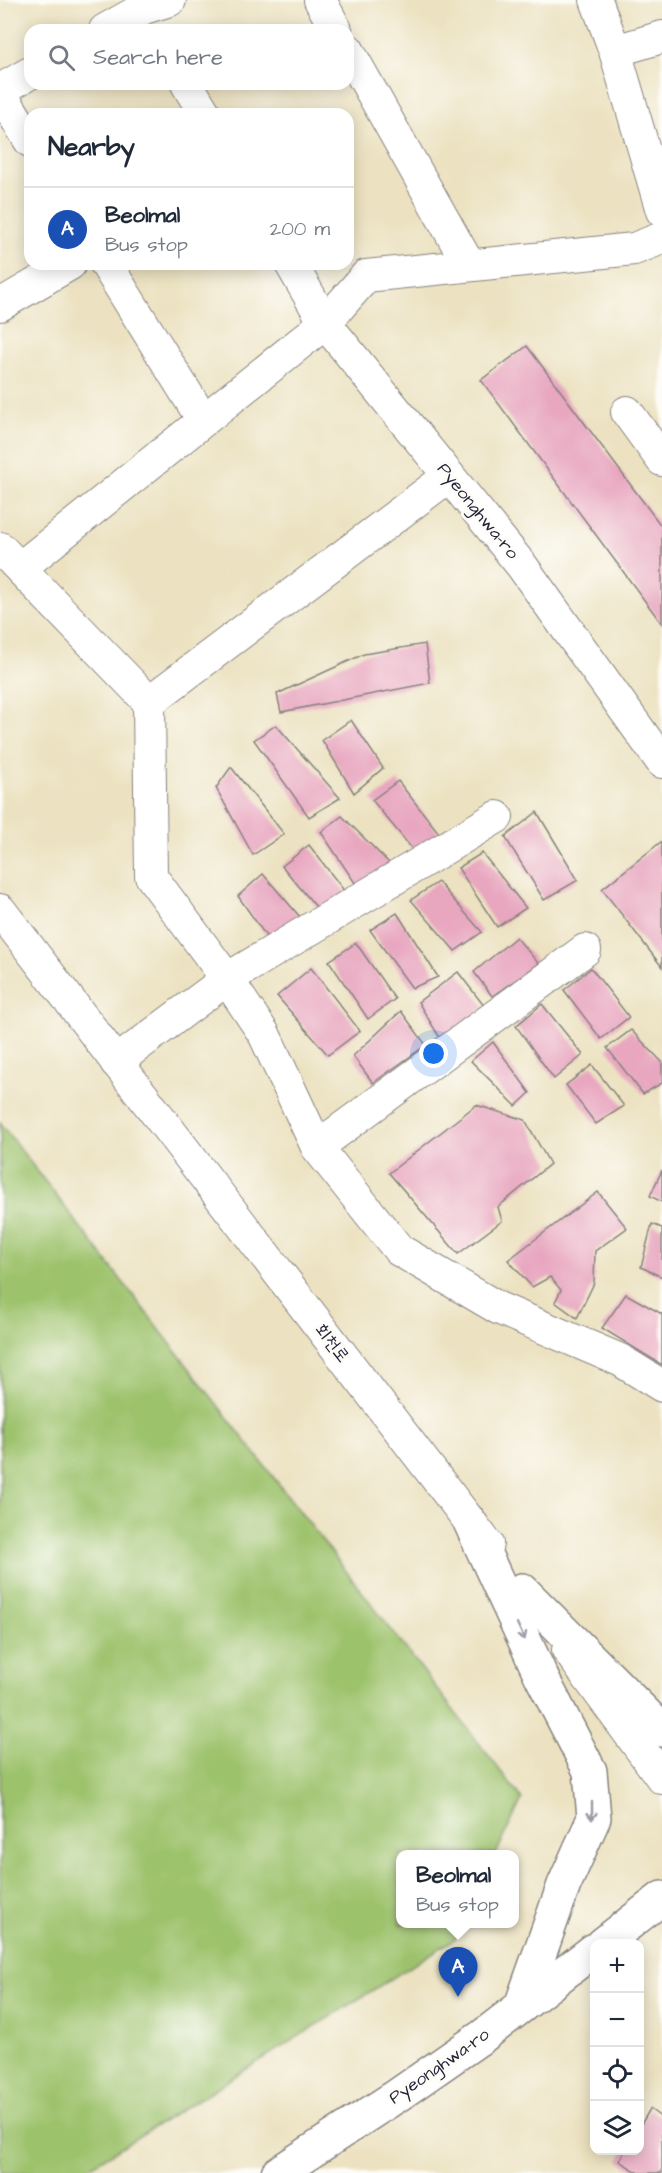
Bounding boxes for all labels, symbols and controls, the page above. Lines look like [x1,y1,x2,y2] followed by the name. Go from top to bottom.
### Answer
[24,24,354,90] search box
[45,41,78,74] icon: search
[93,42,223,73] text: Search here
[48,129,135,165] text: Nearby
[105,200,180,231] text: Beolmal
[61,215,74,243] text: A
[270,215,330,243] text: 200 m
[105,231,188,259] text: Bus stop
[430,457,525,565] street label: Pyeonghwa-ro
[419,1039,448,1068] your location
[309,1318,355,1368] street label: 회천로
[515,1623,527,1641] one-way arrow
[586,1800,598,1820] one-way arrow
[396,1850,519,1928] popup
[416,1860,491,1891] text: Beolmal
[416,1891,499,1919] text: Bus stop
[590,1939,644,2155] map controls
[590,1939,644,1993] button: +
[438,1948,478,1997] pin: A
[590,1993,644,2047] button: −
[384,2022,495,2111] street label: Pyeonghwa-ro
[590,2047,644,2101] button: locate
[590,2101,644,2155] button: layers

